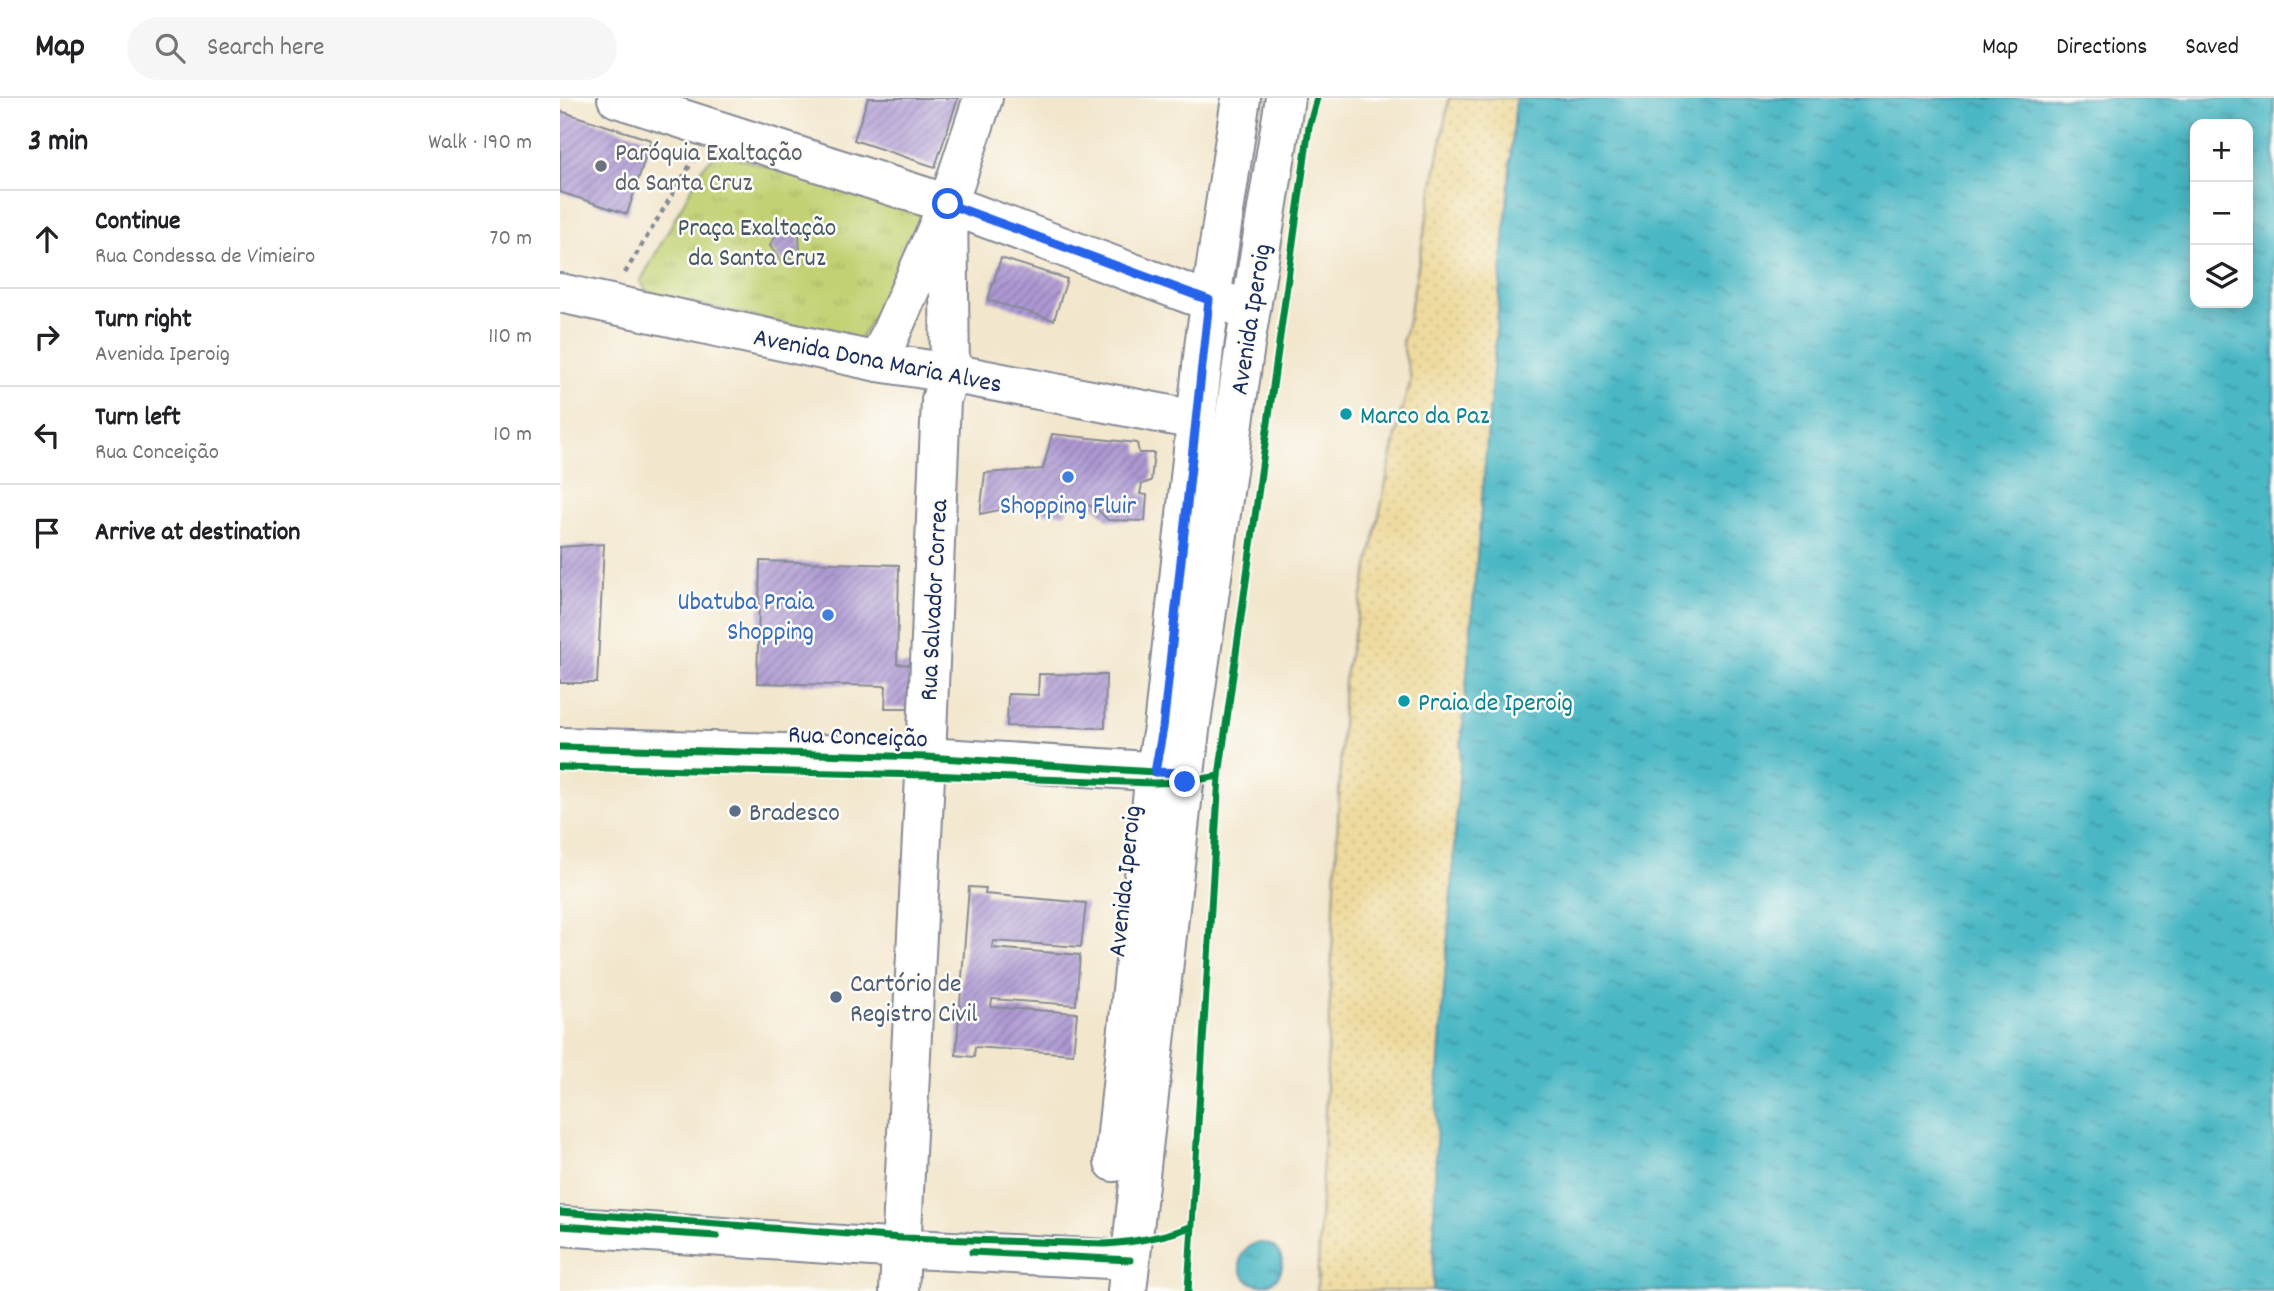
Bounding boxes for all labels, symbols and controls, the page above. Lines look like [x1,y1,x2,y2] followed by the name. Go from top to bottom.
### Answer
[127,17,617,80] search box
[35,25,85,72] text: Map
[151,29,189,67] icon: search
[207,30,325,67] text: Search here
[1982,31,2018,65] text: Map
[2056,31,2147,65] text: Directions
[2185,31,2239,65] text: Saved
[2190,119,2253,308] map controls
[2190,119,2253,182] button: +
[28,122,88,165] text: 3 min
[428,127,532,160] text: Walk · 190 m
[615,136,803,203] place label: Paróquia Exaltação da Santa Cruz
[593,158,609,174] marker: Paróquia Exaltação da Santa Cruz
[2190,182,2253,245] button: −
[932,188,963,219] route start
[95,204,180,241] text: Continue
[678,211,836,278] park label: Praça Exaltação da Santa Cruz
[28,220,66,258] icon: ahead
[490,223,532,256] text: 70 m
[95,241,315,274] text: Rua Condessa de Vimieiro
[1222,241,1283,398] street label: Avenida Iperoig
[2190,245,2253,308] button: layers
[95,302,192,339] text: Turn right
[28,318,66,356] icon: right
[750,320,1005,405] street label: Avenida Dona Maria Alves
[488,321,532,354] text: 110 m
[95,339,230,372] text: Avenida Iperoig
[1360,399,1489,436] place label: Marco da Paz
[95,400,181,437] text: Turn left
[1338,406,1354,422] marker: Marco da Paz
[28,416,66,454] icon: left
[493,419,532,452] text: 10 m
[95,437,219,470] text: Rua Conceição
[1060,469,1076,485] marker: Shopping Fluir
[1000,489,1137,526] place label: Shopping Fluir
[912,498,959,702] street label: Rua Salvador Correa
[28,514,66,552] icon: arrive
[95,515,300,552] text: Arrive at destination
[677,585,815,652] place label: Ubatuba Praia Shopping
[820,607,836,623] marker: Ubatuba Praia Shopping
[1418,686,1573,723] place label: Praia de Iperoig
[1396,693,1412,709] marker: Praia de Iperoig
[787,718,929,759] street label: Rua Conceição
[1169,766,1200,797] route end
[749,796,840,833] place label: Bradesco
[727,803,743,819] marker: Bradesco
[1100,804,1153,959] street label: Avenida Iperoig
[850,967,977,1034] place label: Cartório de Registro Civil
[828,989,844,1005] marker: Cartório de Registro Civil

